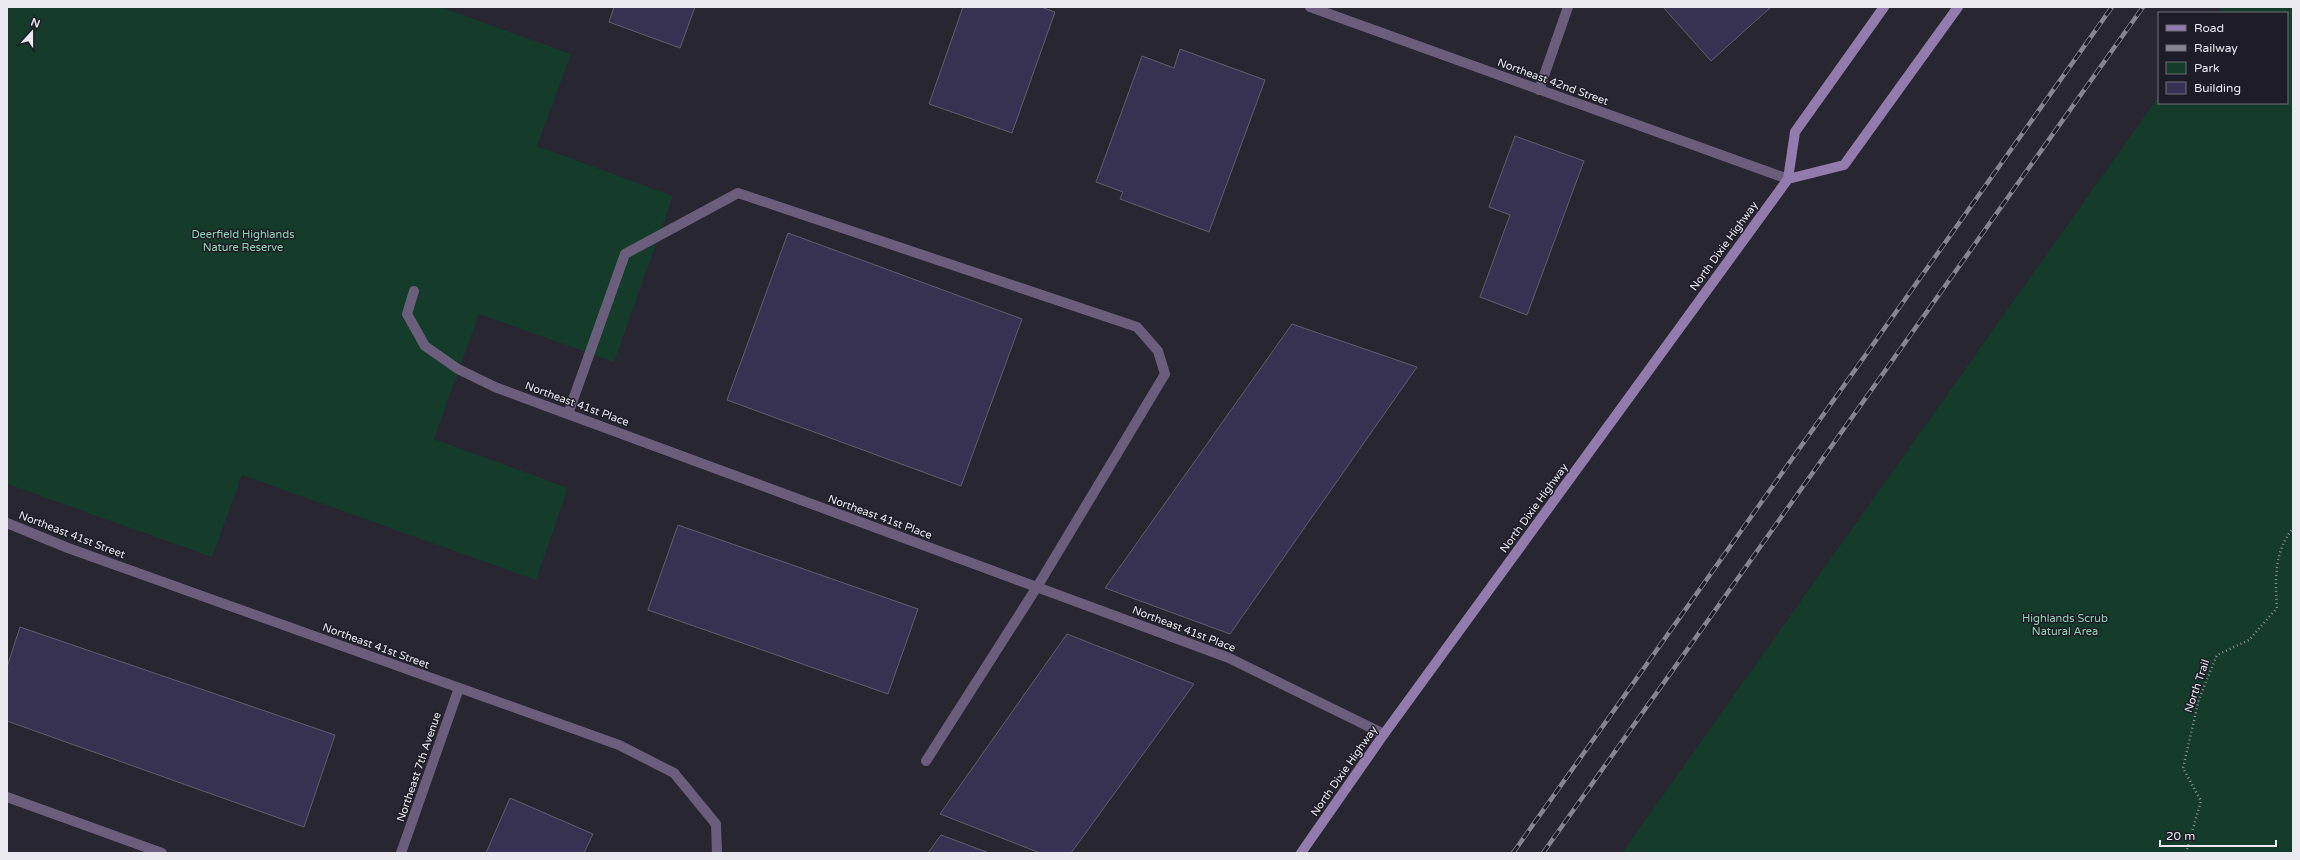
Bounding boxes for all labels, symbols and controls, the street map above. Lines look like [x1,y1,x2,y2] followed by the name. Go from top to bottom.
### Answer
[12,12,52,52] north arrow
[2158,12,2288,104] legend
[29,15,42,31] text: N
[2194,21,2224,35] text: Road
[2194,41,2238,55] text: Railway
[1496,56,1610,108] street label: Northeast 42nd Street
[2194,61,2220,75] text: Park
[2194,81,2241,95] text: Building
[1687,199,1761,293] street label: North Dixie Highway
[192,228,294,254] park label: Deerfield Highlands Nature Reserve
[523,379,631,429] street label: Northeast 41st Place
[1497,461,1571,555] street label: North Dixie Highway
[826,492,934,542] street label: Northeast 41st Place
[17,509,127,561] street label: Northeast 41st Street
[1131,603,1237,655] street label: Northeast 41st Place
[2022,612,2108,638] park label: Highlands Scrub Natural Area
[321,621,431,671] street label: Northeast 41st Street
[2182,658,2212,714] street label: North Trail
[394,710,444,824] street label: Northeast 7th Avenue
[1308,723,1380,819] street label: North Dixie Highway
[2160,822,2276,848] scale bar
[2166,829,2195,843] text: 20 m

